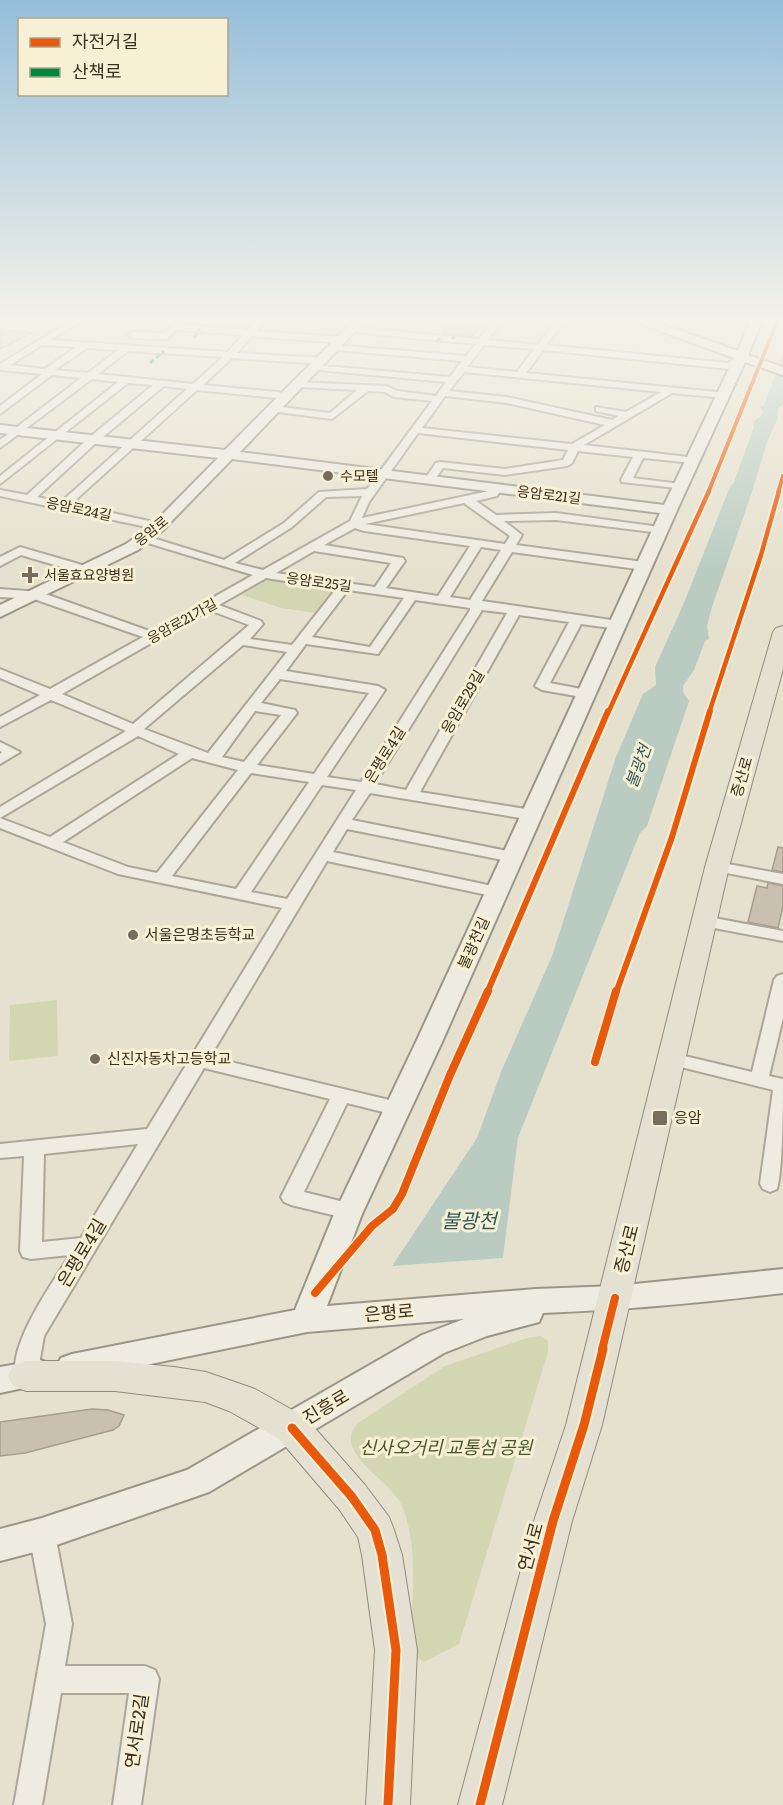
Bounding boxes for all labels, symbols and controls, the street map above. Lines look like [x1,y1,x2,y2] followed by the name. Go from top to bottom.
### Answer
[18,18,228,96] legend
[72,27,138,54] text: 자전거길
[72,57,122,84] text: 산책로
[340,465,379,485] place label: 수모텔
[321,469,335,483] marker: 수모텔
[516,480,582,508] street label: 응암로21길
[45,491,114,525] street label: 응암로24길
[129,510,172,550] street label: 응암로
[44,564,134,584] place label: 서울효요양병원
[21,566,39,584] marker: 서울효요양병원
[285,567,353,595] street label: 응암로25길
[143,593,220,648] street label: 응암로21가길
[434,665,489,738] street label: 응암로29길
[357,721,410,787] street label: 은평로4길
[618,739,657,791] water label: 불광천
[724,754,757,800] street label: 증산로
[451,912,494,972] street label: 불광천길
[145,922,255,945] place label: 서울은명초등학교
[126,928,140,942] marker: 서울은명초등학교
[107,1046,231,1069] place label: 신진자동차고등학교
[88,1052,102,1066] marker: 신진자동차고등학교
[674,1105,702,1128] place label: 응암
[651,1109,669,1127] marker: 응암
[441,1204,499,1234] water label: 불광천
[50,1213,112,1292] street label: 은평로4길
[606,1221,645,1276] street label: 증산로
[363,1296,415,1327] street label: 은평로
[297,1381,353,1430] street label: 진흥로
[360,1433,534,1460] park label: 신사오거리 교통섬 공원
[510,1519,549,1574] street label: 연서로
[117,1692,154,1770] street label: 연서로2길

